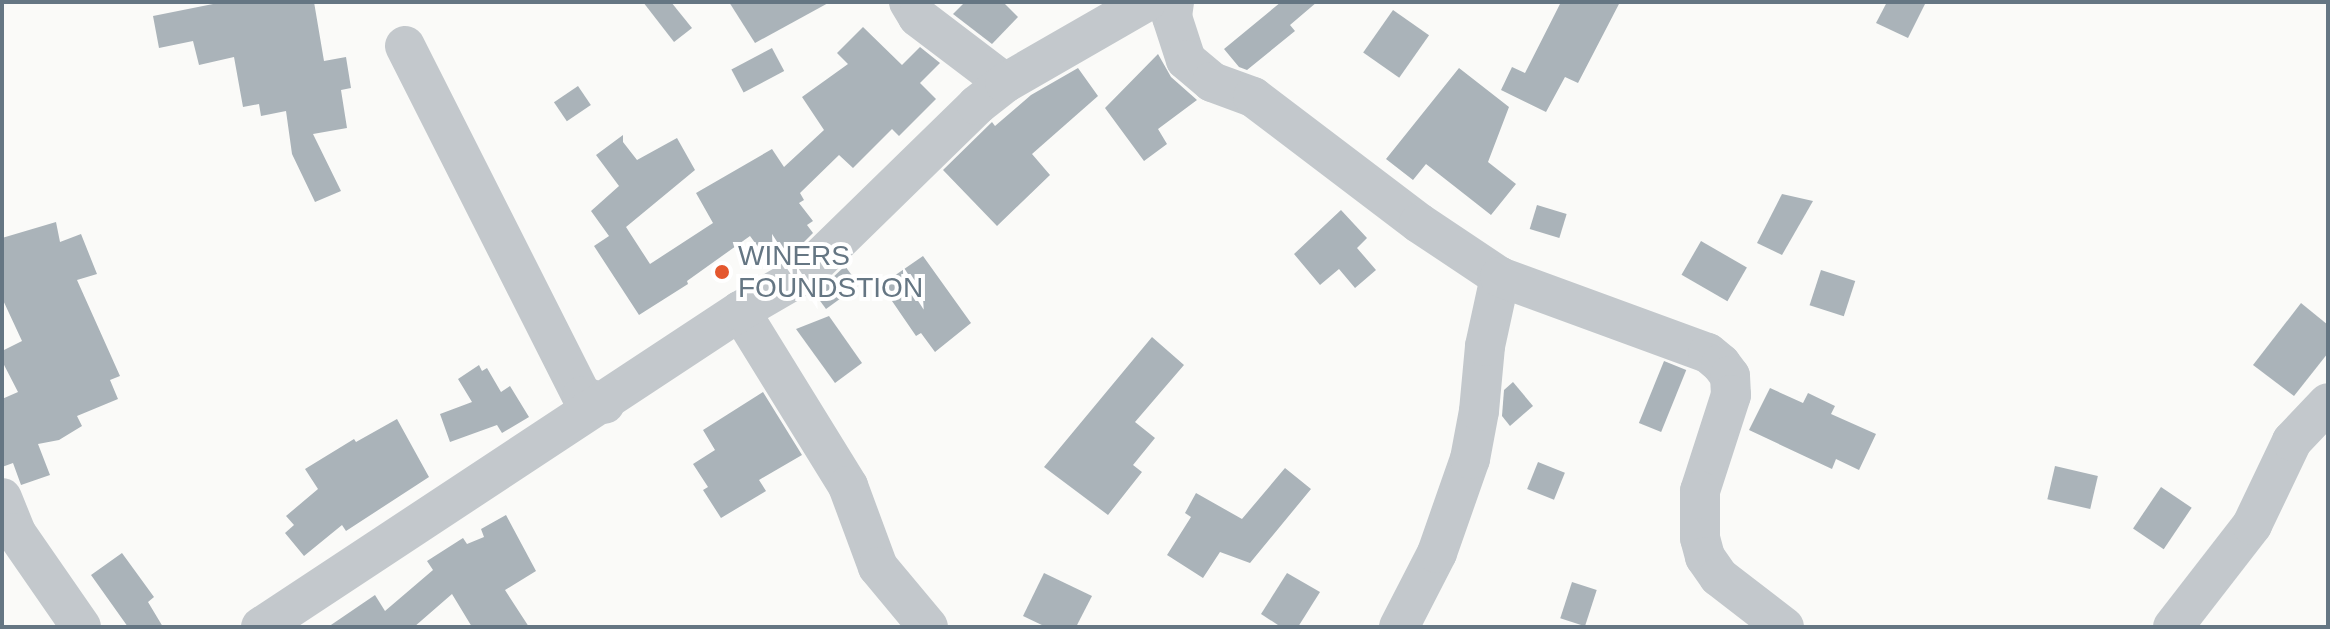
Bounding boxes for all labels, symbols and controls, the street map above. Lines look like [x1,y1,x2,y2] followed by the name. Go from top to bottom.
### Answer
[738,239,923,305] place label: WINERS FOUNDSTION
[713,263,731,281] marker: WINERS FOUNDSTION

